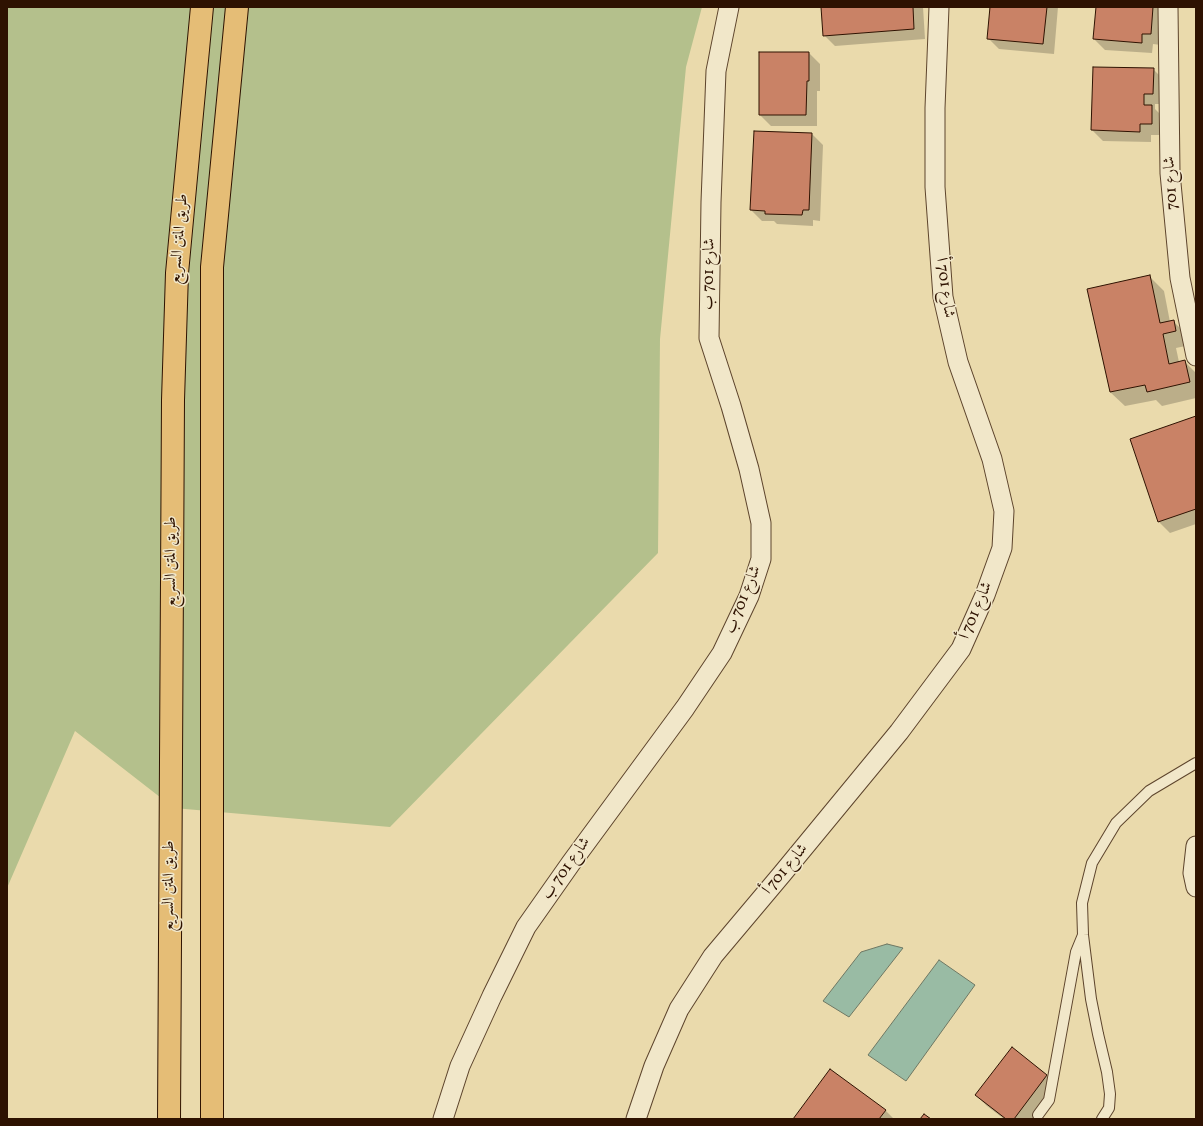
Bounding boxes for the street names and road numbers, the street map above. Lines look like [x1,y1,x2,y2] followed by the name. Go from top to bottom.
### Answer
[1161,155,1183,211] street label: شارع 701
[166,193,194,285] street label: طريق المتن السريع
[700,238,720,310] street label: شارع 701 ب
[930,257,958,319] street label: شارع 701 أ
[162,516,182,608] street label: طريق المتن السريع
[722,563,766,637] street label: شارع 701 ب
[956,579,998,643] street label: شارع 701 أ
[539,834,595,904] street label: شارع 701 ب
[160,840,180,932] street label: طريق المتن السريع
[759,841,813,899] street label: شارع 701 أ

